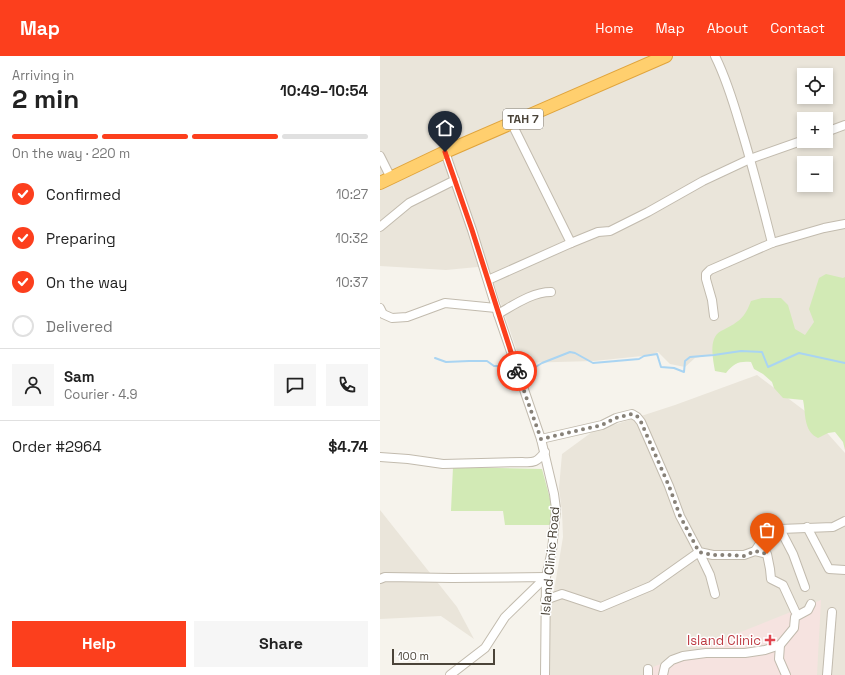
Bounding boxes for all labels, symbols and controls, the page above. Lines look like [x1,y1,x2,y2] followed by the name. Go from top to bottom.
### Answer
[20,16,60,41] text: Map
[595,19,633,37] text: Home
[655,19,685,37] text: Map
[707,19,748,37] text: About
[770,19,825,37] text: Contact
[12,67,74,84] text: Arriving in
[797,68,833,192] map controls
[797,68,833,104] button: locate
[280,81,368,100] text: 10:49–10:54
[12,82,79,116] text: 2 min
[503,109,543,129] road number: TAH 7
[428,111,462,152] pin
[797,112,833,148] button: +
[434,117,456,139] icon: home
[12,145,130,162] text: On the way · 220 m
[797,156,833,192] button: −
[12,183,34,205] icon: check
[46,185,121,204] text: Confirmed
[336,186,368,203] text: 10:27
[12,227,34,249] icon: check
[46,229,116,248] text: Preparing
[335,230,368,247] text: 10:32
[12,271,34,293] icon: check
[46,273,127,292] text: On the way
[336,274,368,291] text: 10:37
[46,317,113,336] text: Delivered
[497,351,537,391] courier
[506,360,528,382] icon: bike
[12,364,54,406] button: person
[274,364,316,406] button: chat
[326,364,368,406] button: phone
[64,367,95,386] text: Sam
[64,386,138,403] text: Courier · 4.9
[12,437,102,456] text: Order #2964
[328,437,368,456] text: $4.74
[537,506,563,616] street label: Island Clinic Road
[750,513,784,554] pin
[756,519,778,541] icon: bag
[12,621,186,667] button: Help
[194,621,368,667] button: Share
[687,632,761,649] place label: Island Clinic
[764,634,776,646] marker: Island Clinic
[392,647,495,666] scale bar
[398,649,429,663] text: 100 m

